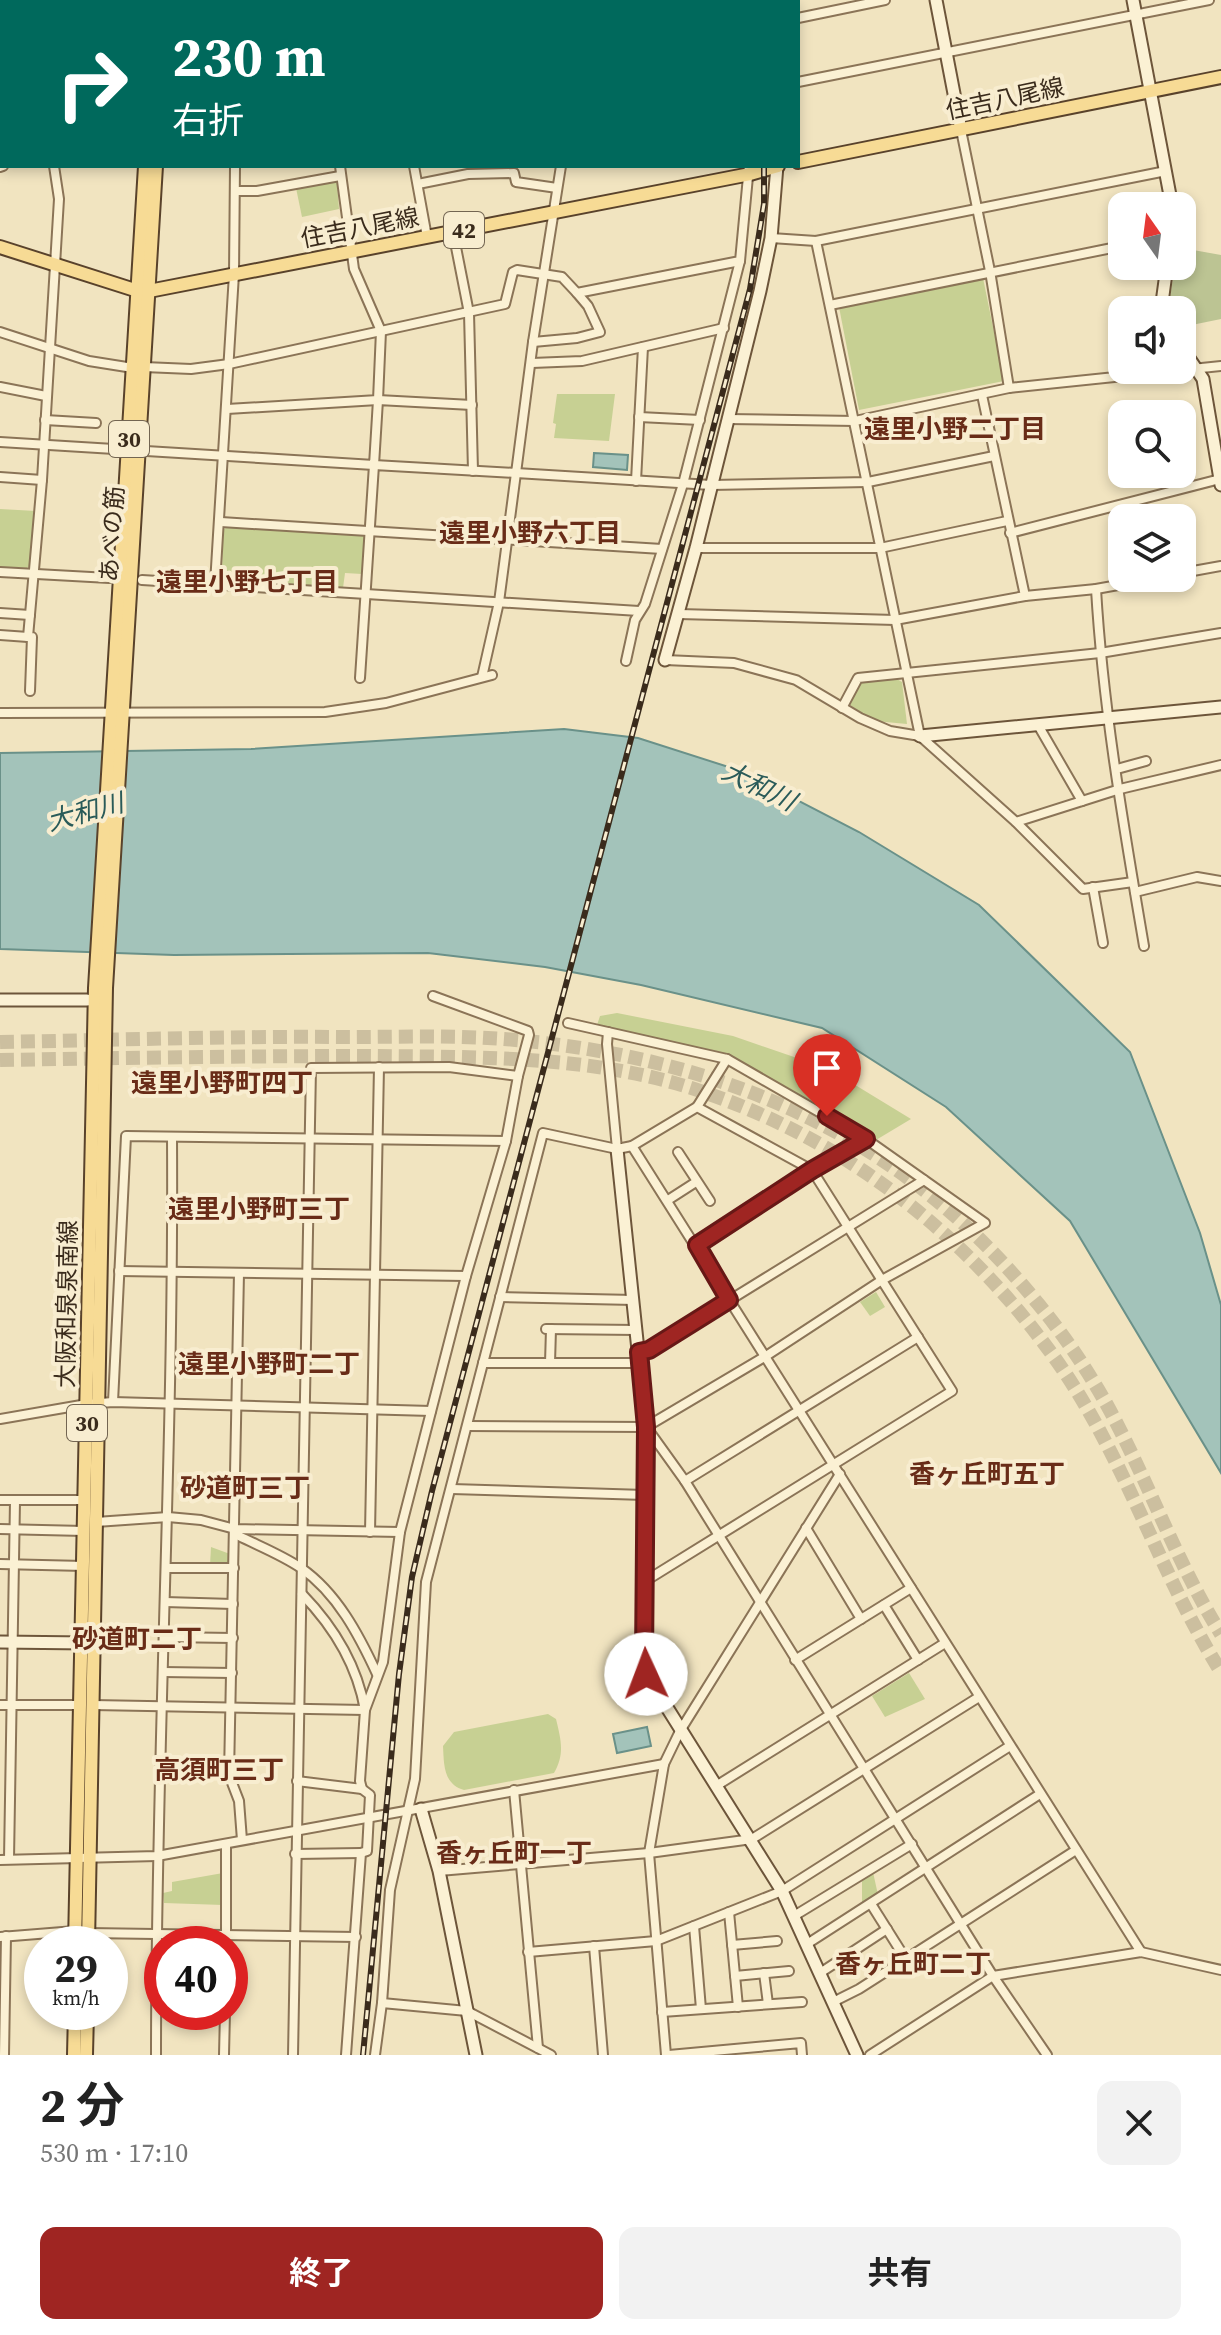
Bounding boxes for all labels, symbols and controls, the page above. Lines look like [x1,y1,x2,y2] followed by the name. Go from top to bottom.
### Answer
[172,18,326,95] text: 230 m
[40,32,144,136] icon: right
[943,70,1067,127] street label: 住吉八尾線
[172,96,244,145] text: 右折
[1108,192,1196,280] north arrow
[1108,192,1196,592] map controls
[298,200,422,255] street label: 住吉八尾線
[444,212,484,248] road number: 42
[1108,296,1196,384] button: sound
[1108,400,1196,488] button: search
[864,411,1046,447] district label: 遠里小野二丁目
[109,421,149,457] road number: 30
[92,485,131,583] street label: あべの筋
[1108,504,1196,592] button: layers
[439,515,621,551] district label: 遠里小野六丁目
[156,564,338,600] district label: 遠里小野七丁目
[716,753,805,821] water label: 大和川
[43,784,130,839] water label: 大和川
[793,1034,861,1116] pin
[805,1046,849,1090] icon: arrive
[131,1065,313,1101] district label: 遠里小野町四丁
[168,1191,350,1227] district label: 遠里小野町三丁
[49,1220,84,1388] street label: 大阪和泉泉南線
[178,1346,360,1382] district label: 遠里小野町二丁
[67,1405,107,1441] road number: 30
[909,1456,1065,1492] district label: 香ヶ丘町五丁
[180,1470,310,1506] district label: 砂道町三丁
[72,1621,202,1657] district label: 砂道町二丁
[604,1632,688,1716] position arrow
[154,1752,284,1788] district label: 高須町三丁
[436,1835,592,1871] district label: 香ヶ丘町一丁
[144,1926,248,2030] speed limit sign: 40
[54,1941,98,1995] text: 29
[835,1946,991,1982] district label: 香ヶ丘町二丁
[52,1984,100,2012] text: km/h
[40,2072,124,2138] text: 2 分
[1097,2081,1181,2165] button: close
[40,2135,188,2171] text: 530 m · 17:10
[40,2227,603,2319] button: 終了
[619,2227,1181,2319] button: 共有

